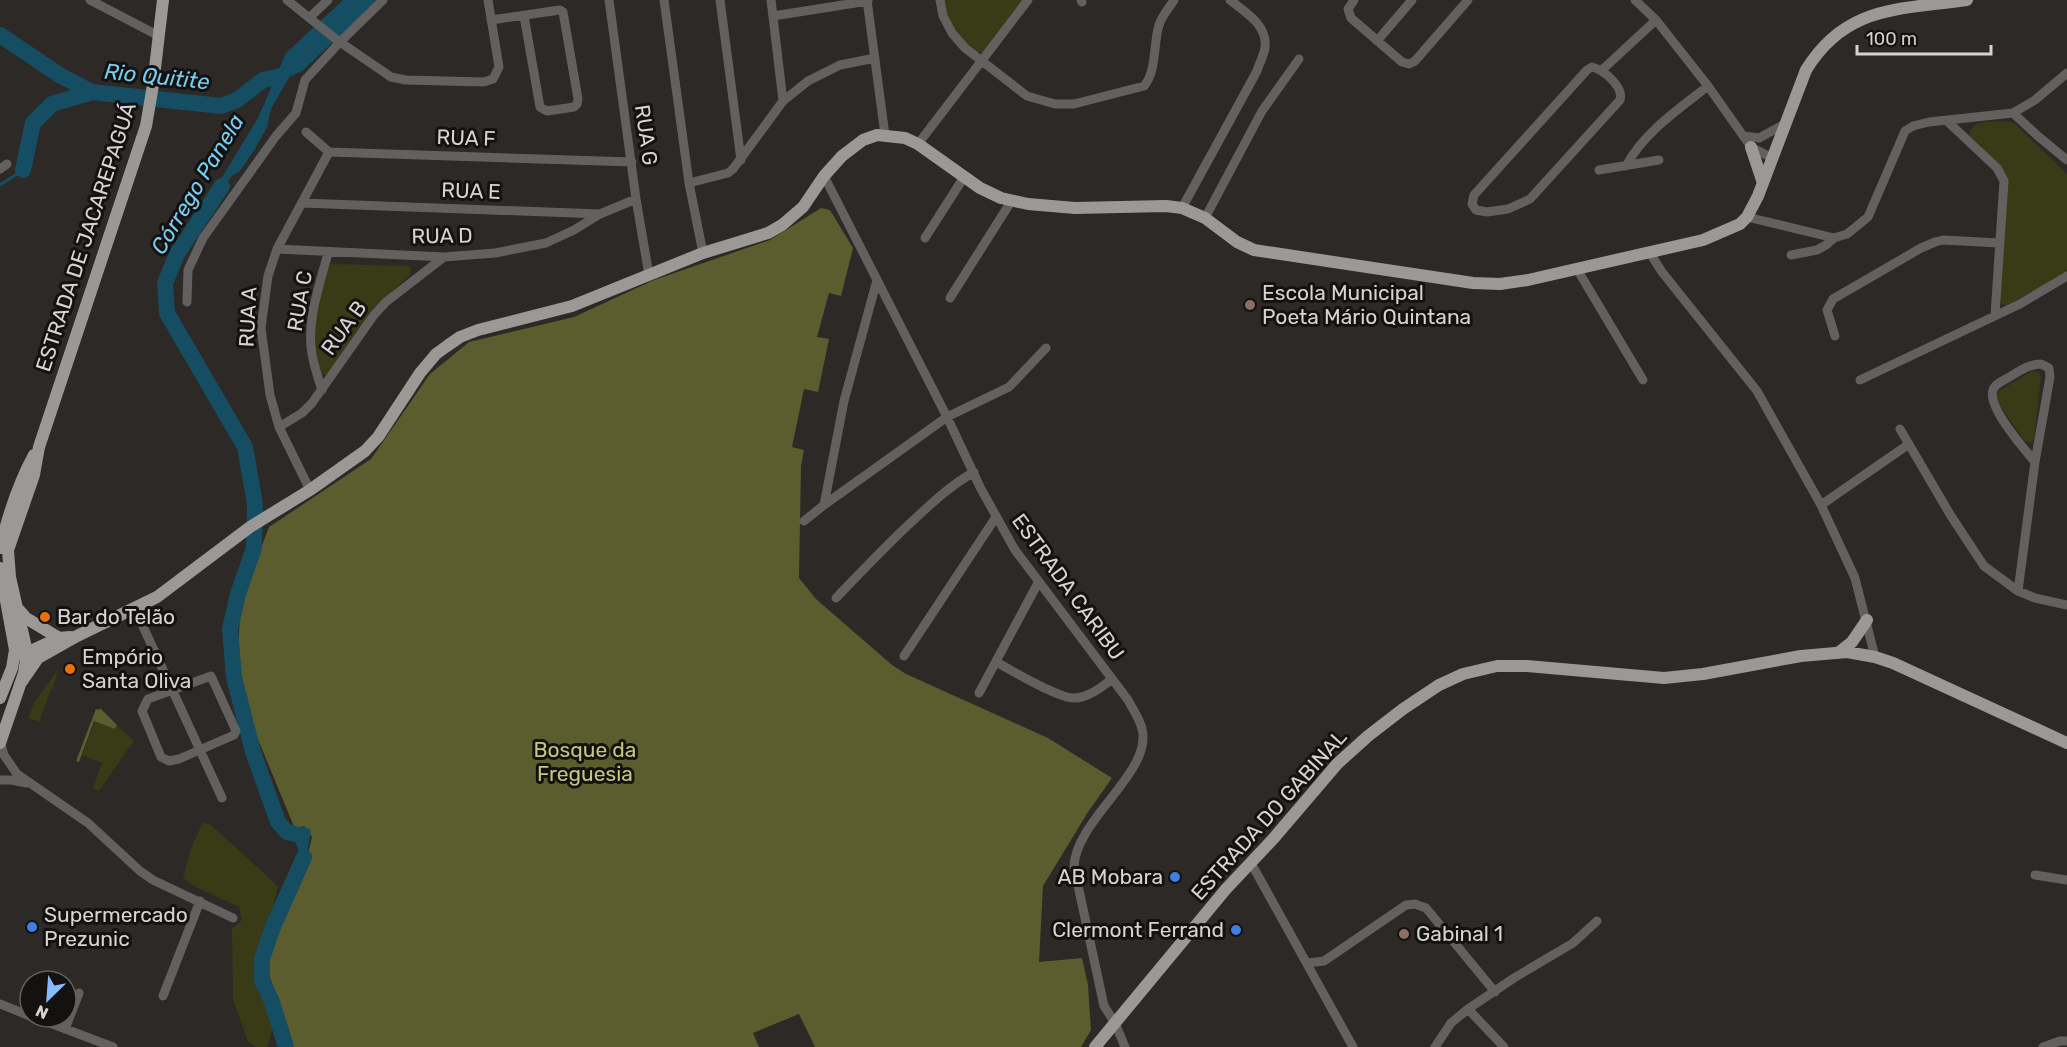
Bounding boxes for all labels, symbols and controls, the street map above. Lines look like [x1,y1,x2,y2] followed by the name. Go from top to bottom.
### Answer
[1857,18,1990,56] scale bar
[1866,28,1917,50] text: 100 m
[103,58,211,95] water label: Rio Quitite
[30,99,141,374] street label: ESTRADA DE JACAREPAGUÁ
[630,103,663,167] street label: RUA G
[145,109,250,259] water label: Córrego Panela
[436,124,496,151] street label: RUA F
[441,177,501,204] street label: RUA E
[411,222,473,249] street label: RUA D
[282,269,317,333] street label: RUA C
[1262,280,1471,329] place label: Escola Municipal Poeta Mário Quintana
[233,286,262,348] street label: RUA A
[316,296,372,360] street label: RUA B
[1243,298,1257,312] marker: Escola Municipal Poeta Mário Quintana
[1007,509,1130,665] street label: ESTRADA CARIBU
[57,604,175,629] place label: Bar do Telão
[38,610,52,624] marker: Bar do Telão
[82,644,191,693] place label: Empório Santa Oliva
[63,662,77,676] marker: Empório Santa Oliva
[1186,724,1352,905] street label: ESTRADA DO GABINAL
[534,737,636,786] park label: Bosque da Freguesia
[1058,864,1163,889] place label: AB Mobara
[1168,870,1182,884] marker: AB Mobara
[44,902,188,951] place label: Supermercado Prezunic
[1052,917,1224,942] place label: Clermont Ferrand
[25,920,39,934] marker: Supermercado Prezunic
[1416,921,1503,946] place label: Gabinal 1
[1229,923,1243,937] marker: Clermont Ferrand
[1397,927,1411,941] marker: Gabinal 1
[18,969,78,1029] north arrow
[33,1001,51,1023] text: N

